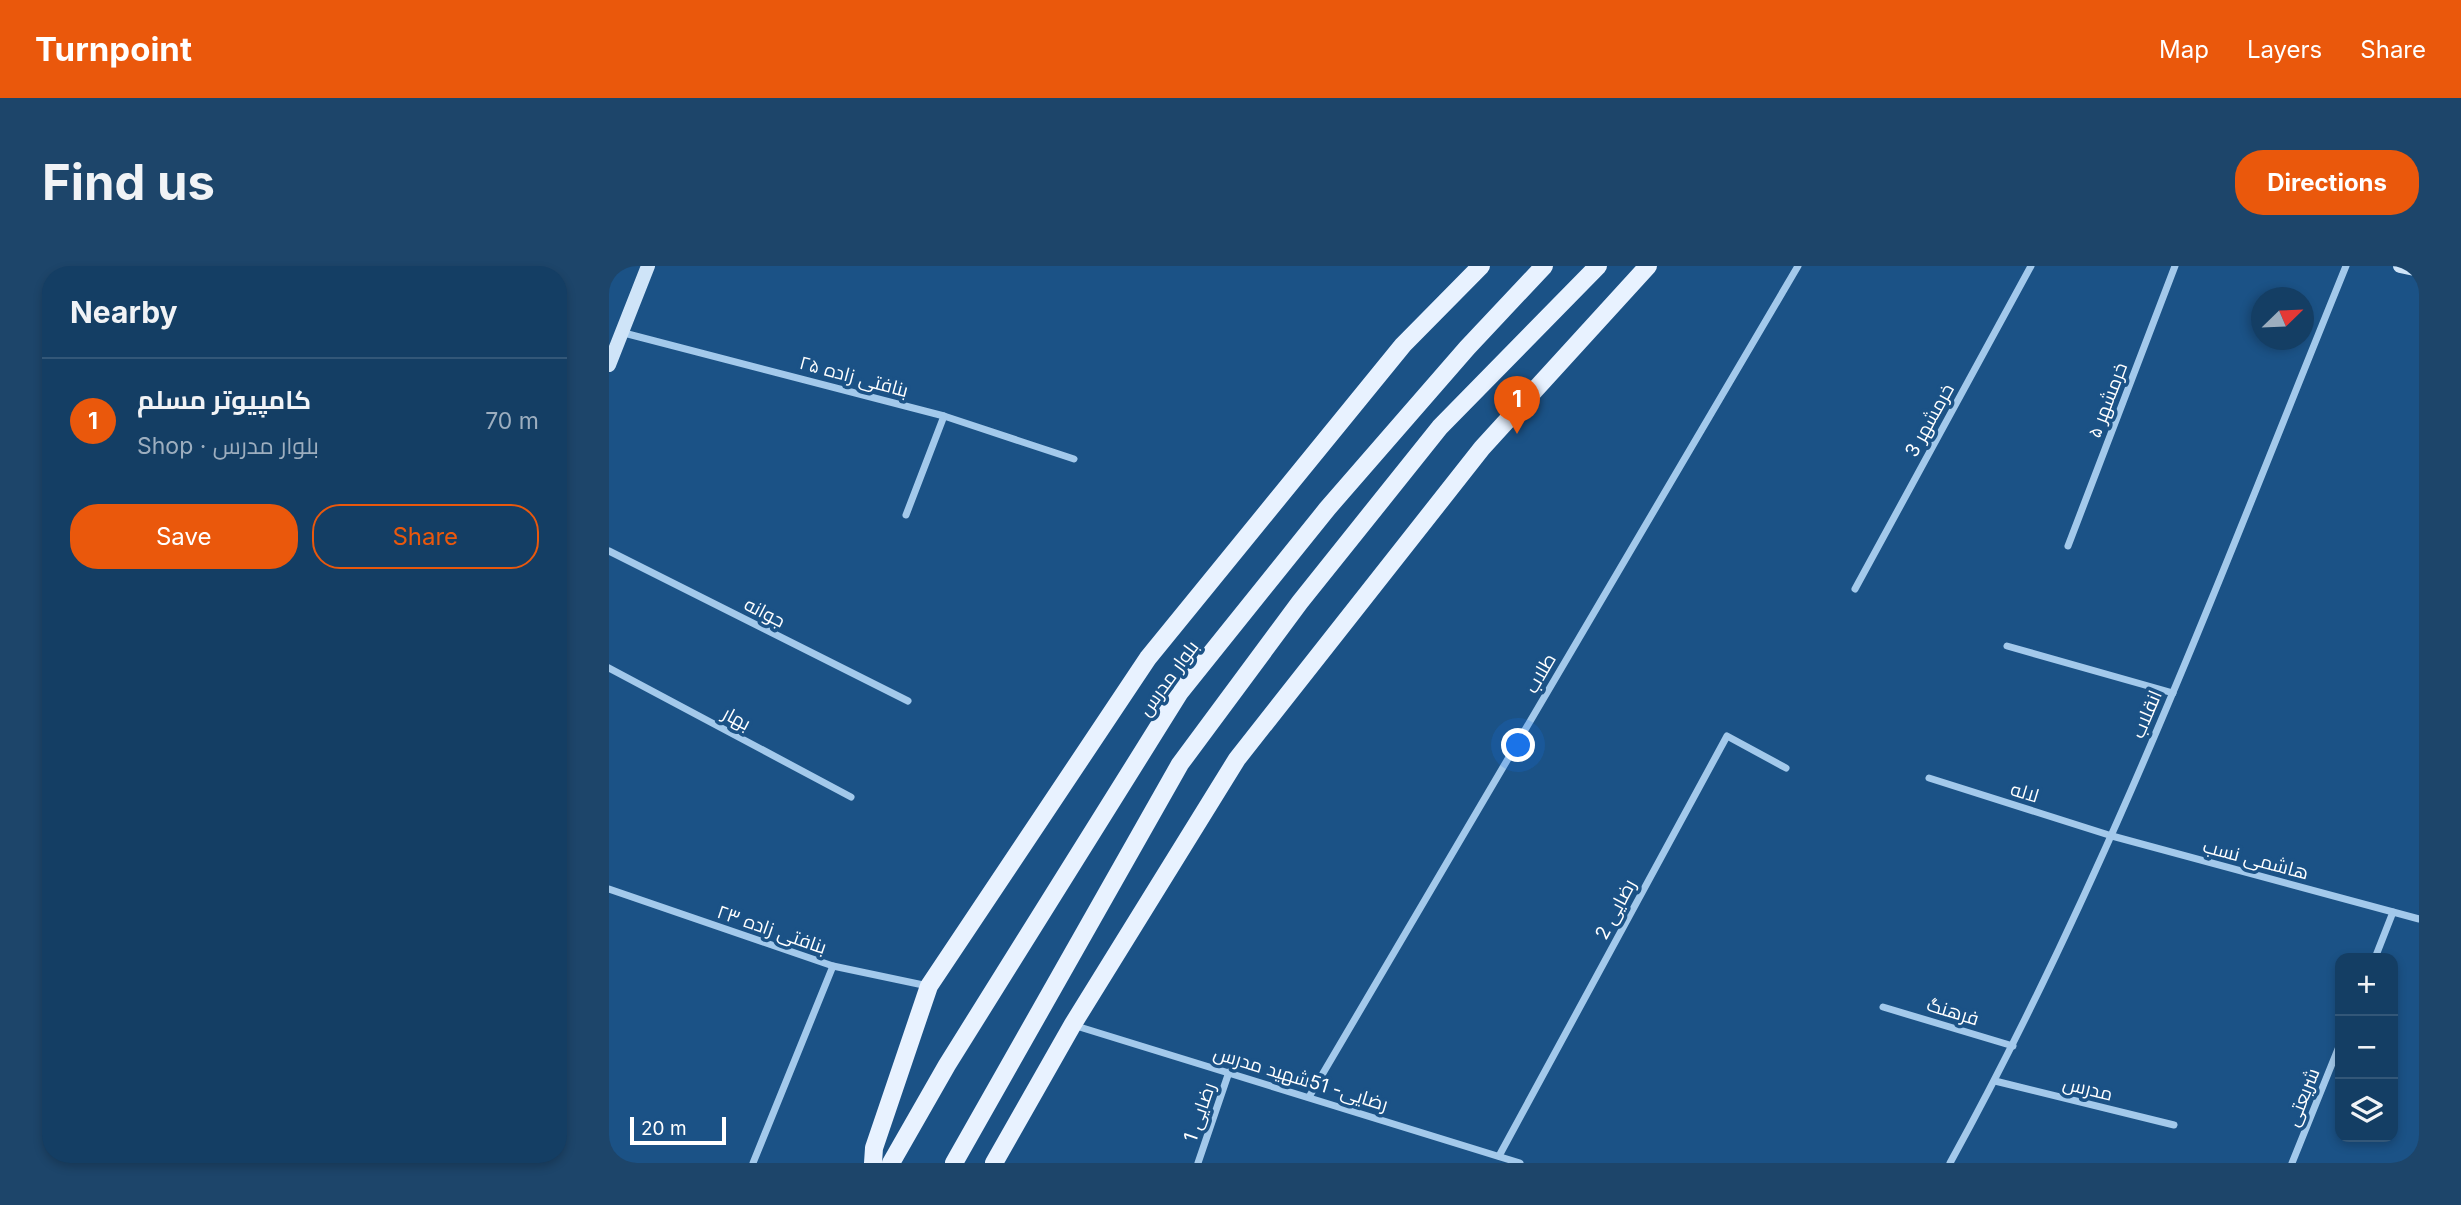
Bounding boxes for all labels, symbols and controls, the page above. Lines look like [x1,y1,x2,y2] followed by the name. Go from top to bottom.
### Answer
[35,29,192,69] text: Turnpoint
[2159,35,2209,64] text: Map
[2247,35,2322,64] text: Layers
[2360,35,2426,64] text: Share
[2235,150,2419,215] button: Directions
[42,153,215,212] text: Find us
[2251,287,2314,350] north arrow
[70,294,178,330] text: Nearby
[797,351,911,402] street label: بنافتی زاده ۲۵
[2083,359,2132,441] street label: خرمشهر ۵
[1494,376,1540,434] pin: 1
[1900,380,1959,461] street label: خرمشهر 3
[137,384,311,415] text: کامپیوتر مسلم
[88,407,98,435] text: 1
[485,407,539,435] text: 70 m
[137,432,319,460] text: Shop · بلوار مدرس
[70,504,298,569] button: Save
[312,504,539,569] button: Share
[741,593,789,632] street label: جوانه
[1133,636,1203,721] street label: بلوار مدرس
[1520,649,1561,697] street label: طلاب
[2126,687,2167,742] street label: انقلاب
[718,701,755,735] street label: بهار
[1501,728,1535,762] your location
[2008,777,2042,808] street label: لاله
[2201,834,2311,885] street label: هاشمی نسب
[1590,875,1641,943] street label: رضایی 2
[714,900,830,959] street label: بنافتی زاده ۲۳
[2335,953,2398,1142] map controls
[2335,953,2398,1016] button: +
[1924,993,1982,1030] street label: فرهنگ
[2335,1016,2398,1079] button: −
[1211,1041,1391,1116] street label: رضایی- 51شهید مدرس
[2280,1065,2324,1130] street label: شریعتی
[2061,1071,2115,1106] street label: مدرس
[2335,1079,2398,1142] button: layers
[1179,1080,1220,1145] street label: رضایی 1
[630,1114,726,1146] scale bar
[641,1117,687,1140] text: 20 m

